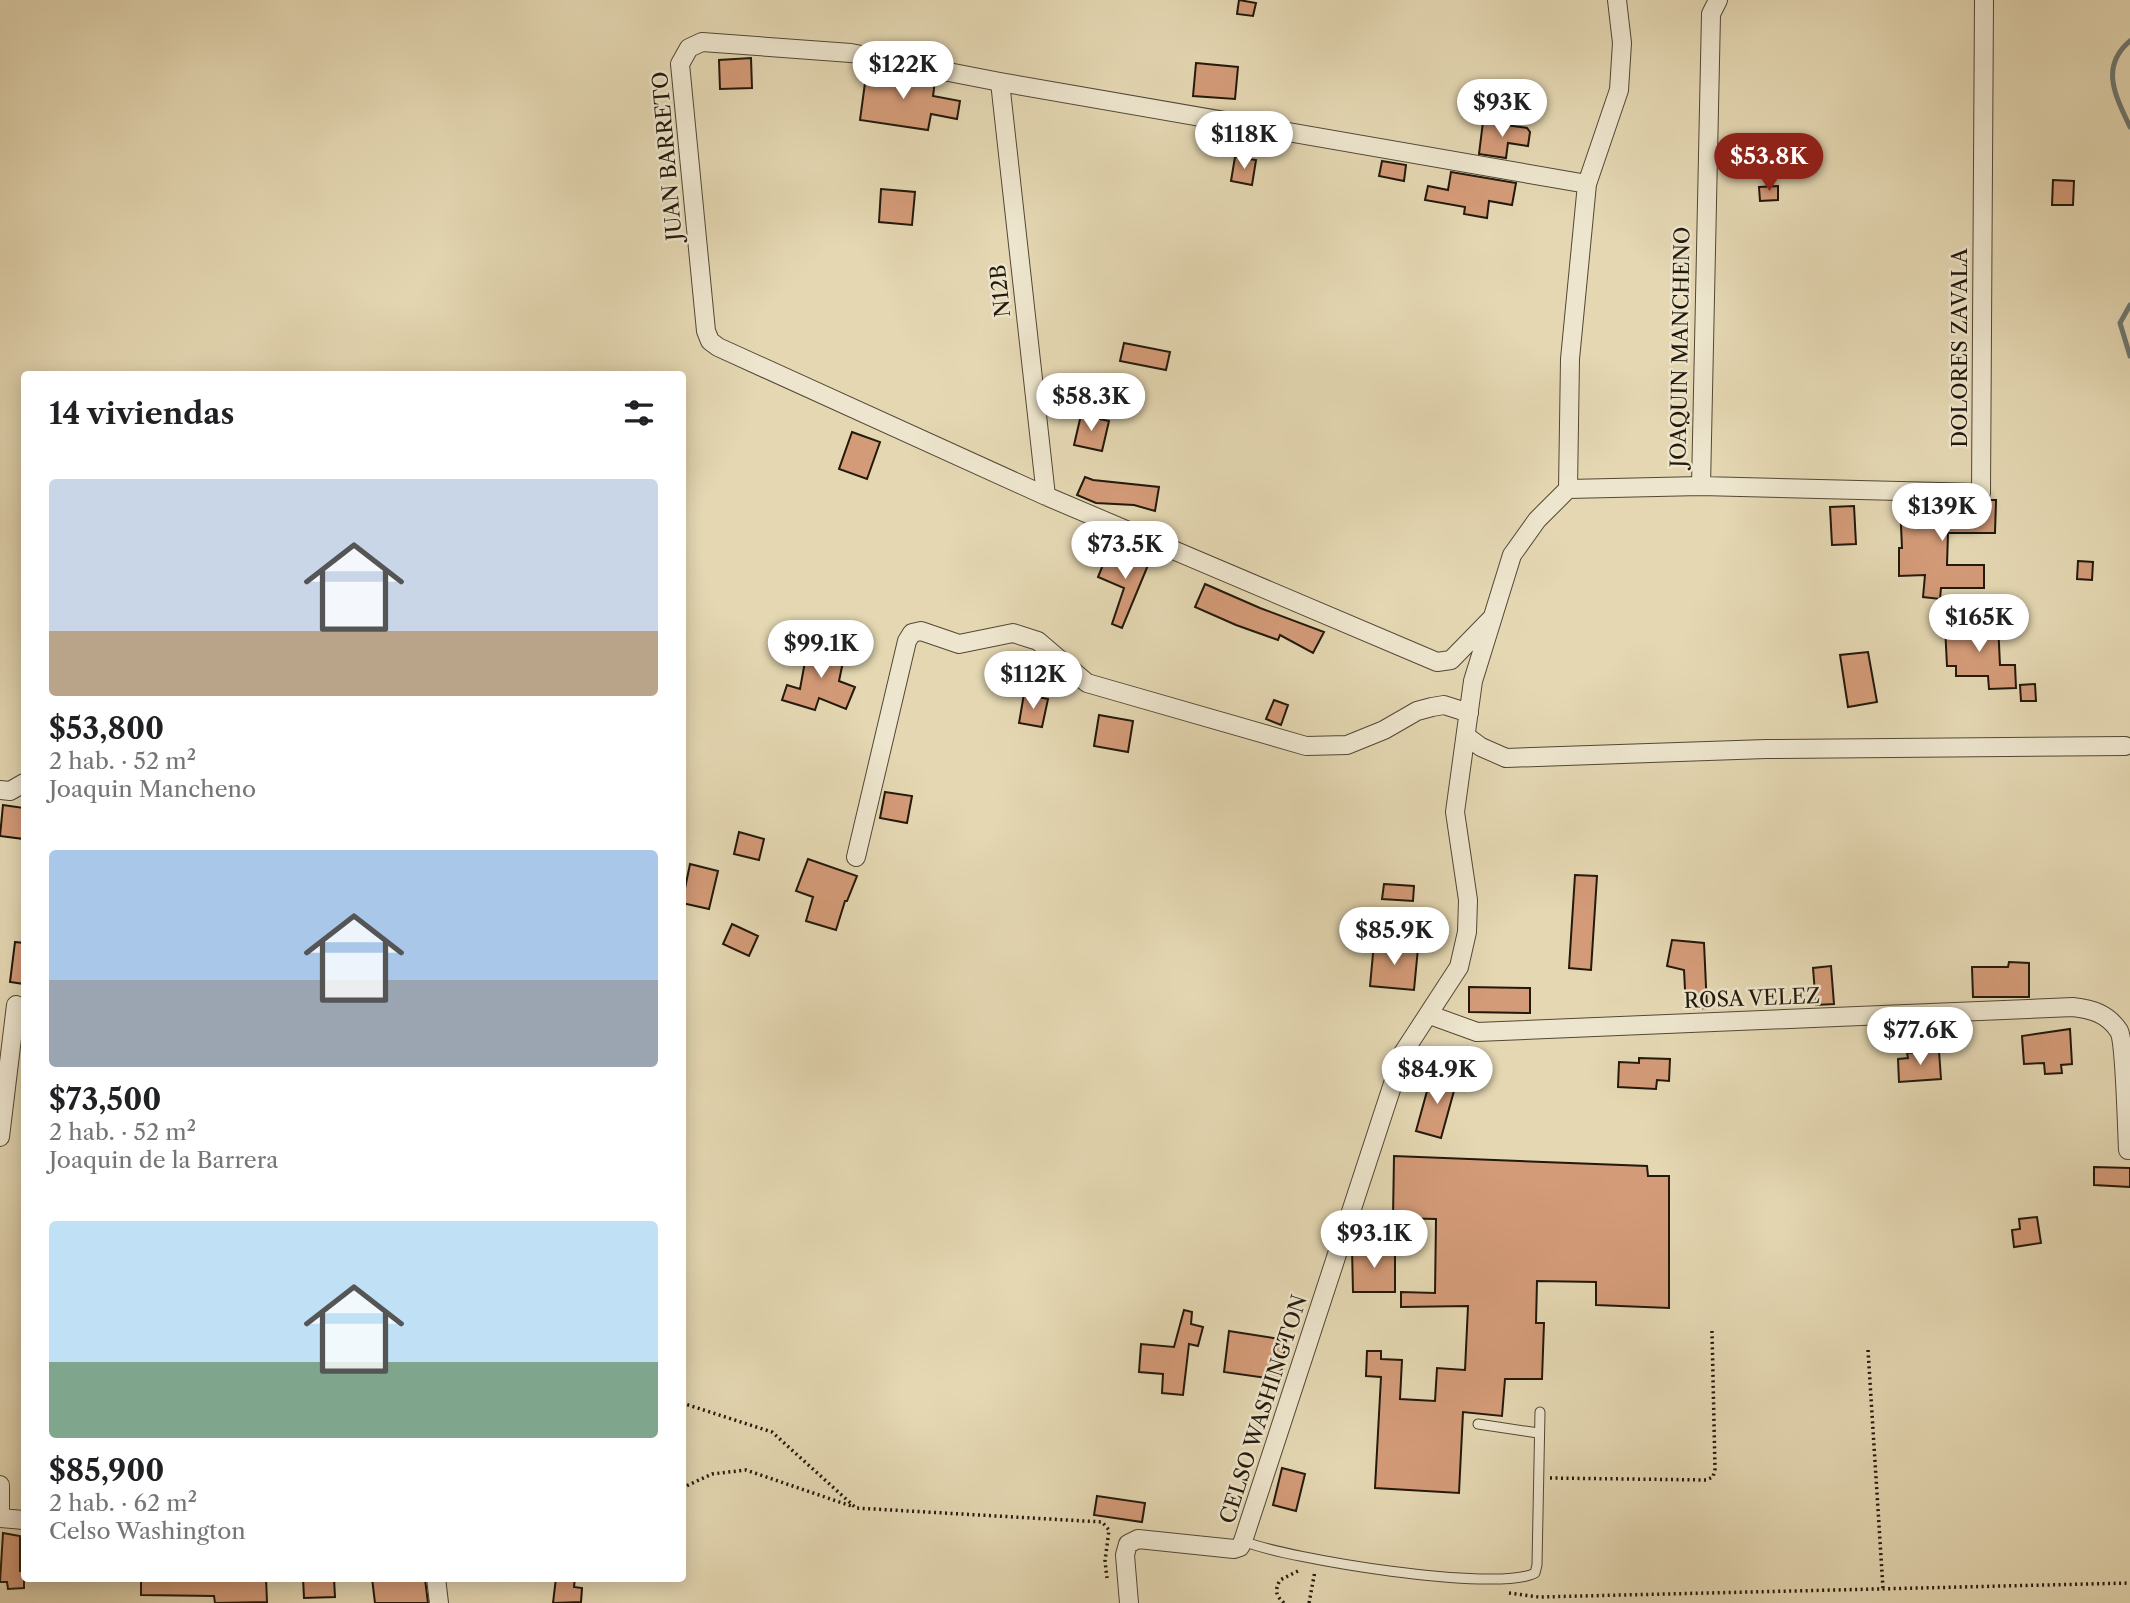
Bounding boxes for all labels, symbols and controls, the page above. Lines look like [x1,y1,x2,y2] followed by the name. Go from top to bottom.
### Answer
[854,42,952,101] pin: $122K
[869,50,937,78] text: $122K
[647,70,687,245] street label: JUAN BARRETO
[1461,80,1543,139] pin: $93K
[1473,88,1531,116] text: $93K
[1195,111,1293,171] pin: $118K
[1211,120,1277,148] text: $118K
[1712,134,1826,193] pin: $53.8K
[1730,142,1808,170] text: $53.8K
[1665,226,1695,471] street label: JOAQUIN MANCHENO
[1947,248,1972,448] street label: DOLORES ZAVALA
[985,263,1015,319] street label: N12B
[1034,374,1148,433] pin: $58.3K
[1052,382,1130,410] text: $58.3K
[620,394,658,432] icon: filters
[49,395,235,432] text: 14 viviendas
[1893,484,1991,543] pin: $139K
[1908,492,1976,520] text: $139K
[1068,522,1182,581] pin: $73.5K
[291,524,417,650] icon: home
[1087,530,1163,558] text: $73.5K
[1930,594,2028,654] pin: $165K
[1945,603,2013,631] text: $165K
[764,620,878,680] pin: $99.1K
[784,629,858,657] text: $99.1K
[984,652,1082,711] pin: $112K
[1000,660,1066,688] text: $112K
[49,710,164,747] text: $53,800
[49,747,196,775] text: 2 hab. · 52 m²
[49,775,256,803] text: Joaquin Mancheno
[291,895,417,1021] icon: home
[1337,908,1451,967] pin: $85.9K
[1355,916,1433,944] text: $85.9K
[1683,983,1821,1013] street label: ROSA VELEZ
[1863,1007,1977,1067] pin: $77.6K
[1883,1016,1957,1044] text: $77.6K
[1380,1046,1494,1106] pin: $84.9K
[1398,1055,1476,1083] text: $84.9K
[49,1081,161,1118] text: $73,500
[49,1118,196,1146] text: 2 hab. · 52 m²
[49,1146,278,1174] text: Joaquin de la Barrera
[1317,1210,1431,1270] pin: $93.1K
[1337,1219,1411,1247] text: $93.1K
[291,1266,417,1392] icon: home
[1214,1291,1312,1527] street label: CELSO WASHINGTON
[49,1452,164,1489] text: $85,900
[49,1489,197,1517] text: 2 hab. · 62 m²
[49,1517,246,1545] text: Celso Washington

